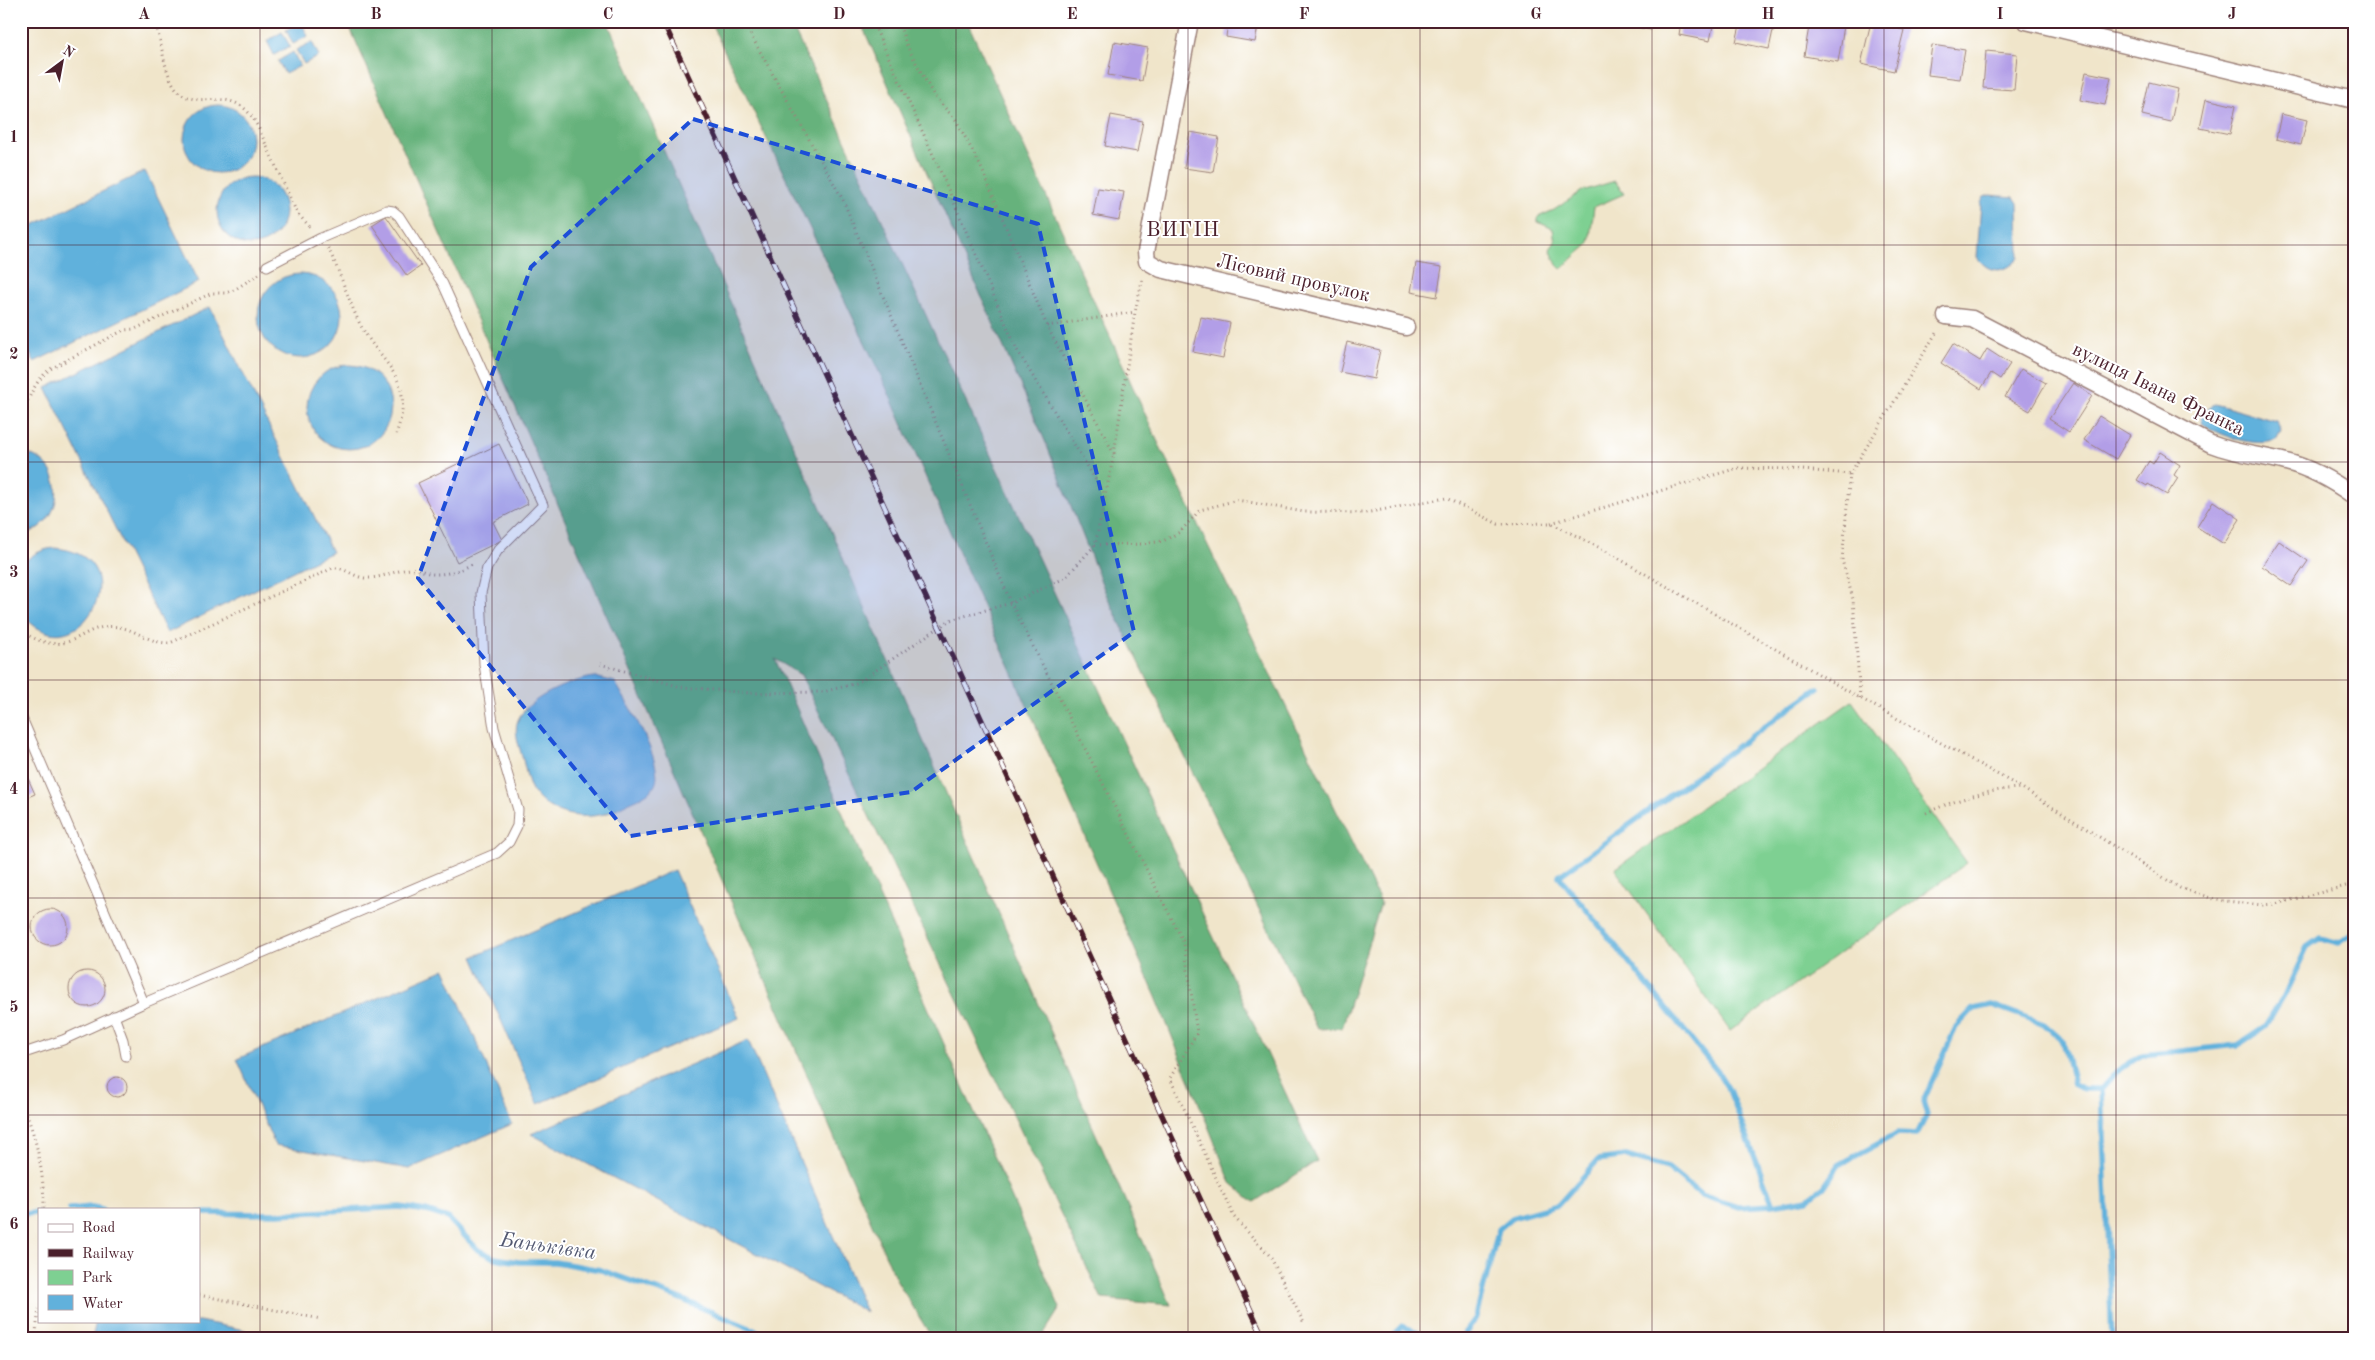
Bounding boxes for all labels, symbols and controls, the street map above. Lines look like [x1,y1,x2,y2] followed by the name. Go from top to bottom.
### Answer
[138,7,150,23] text: A
[370,7,382,23] text: B
[603,7,613,23] text: C
[833,7,845,23] text: D
[1066,7,1078,23] text: E
[1299,7,1310,23] text: F
[1530,7,1542,23] text: G
[1761,7,1775,23] text: H
[1996,7,2004,23] text: I
[2228,7,2237,23] text: J
[38,38,88,88] north arrow
[60,43,77,61] text: N
[9,130,19,146] text: 1
[1146,220,1220,241] district label: ВИГІН
[1214,252,1372,306] street label: Лісовий провулок
[2069,340,2247,440] street label: вулиця Івана Франка
[9,347,19,363] text: 2
[9,565,19,581] text: 3
[9,782,19,798] text: 4
[9,1000,19,1016] text: 5
[38,1208,200,1322] legend
[9,1217,19,1233] text: 6
[82,1221,116,1236] text: Road
[498,1230,597,1264] water label: Баньківка
[82,1247,135,1262] text: Railway
[82,1271,113,1286] text: Park
[82,1297,123,1312] text: Water

